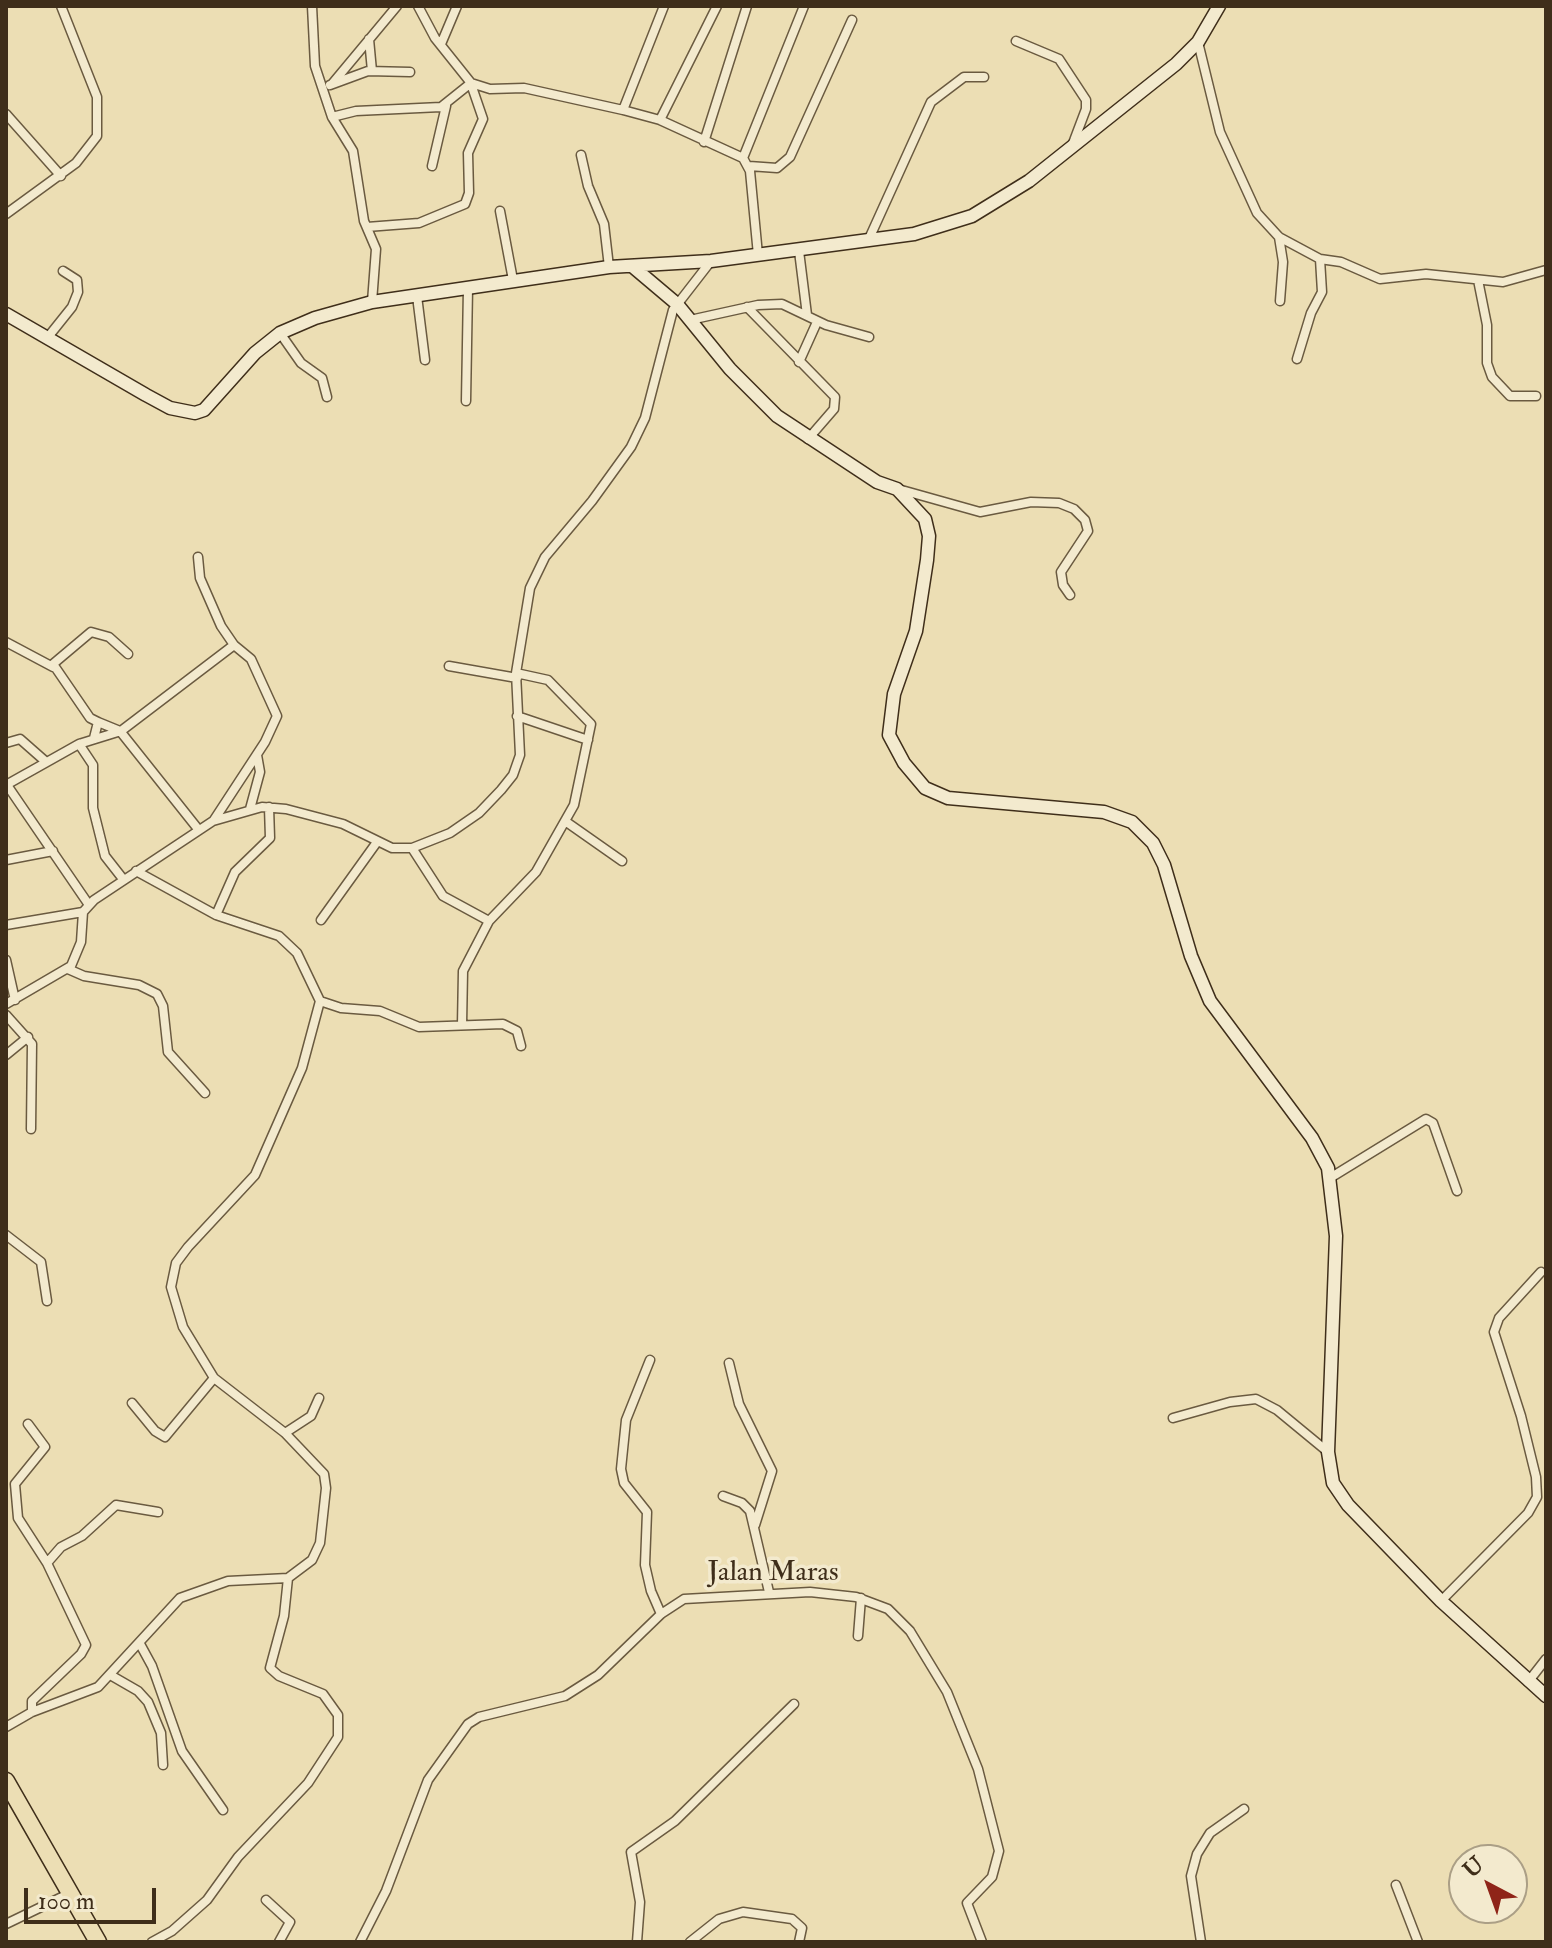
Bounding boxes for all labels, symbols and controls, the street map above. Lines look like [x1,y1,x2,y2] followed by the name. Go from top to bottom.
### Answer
[707,1557,839,1591] street label: Jalan Maras
[1448,1844,1528,1924] north arrow
[1457,1851,1490,1884] text: U
[28,1872,160,1922] scale bar
[38,1886,95,1917] text: 100 m

